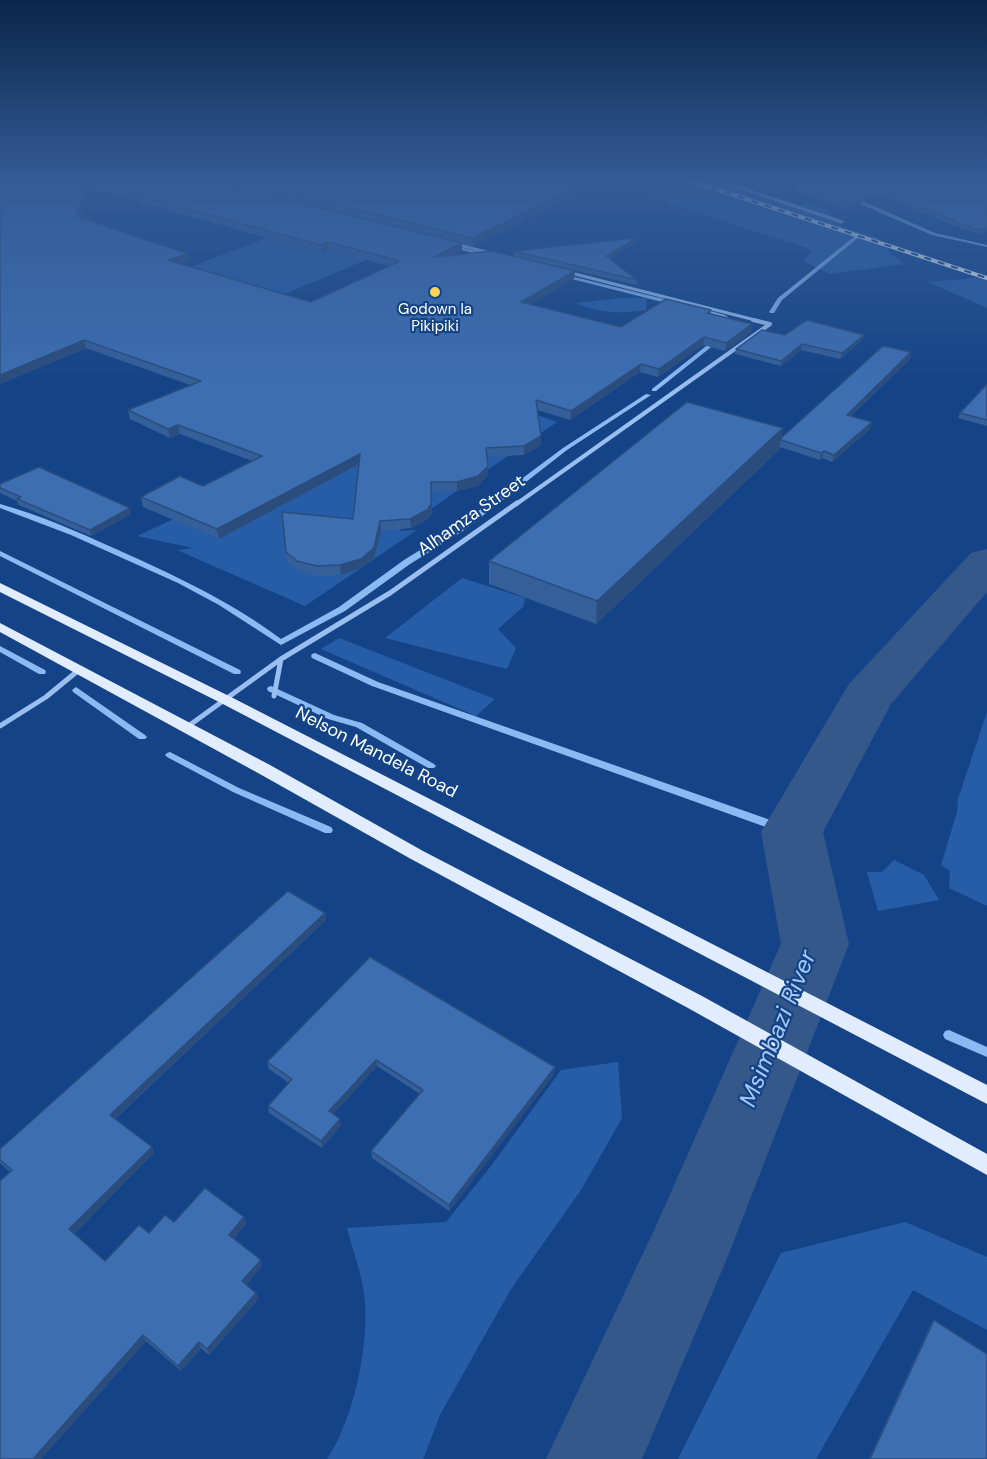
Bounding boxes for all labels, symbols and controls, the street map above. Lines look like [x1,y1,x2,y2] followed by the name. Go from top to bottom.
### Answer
[428,285,442,299] marker: Godown la Pikipiki
[398,301,472,336] place label: Godown la Pikipiki
[414,471,530,561] street label: Alhamza Street
[291,703,461,803] street label: Nelson Mandela Road
[734,946,824,1112] water label: Msimbazi River

